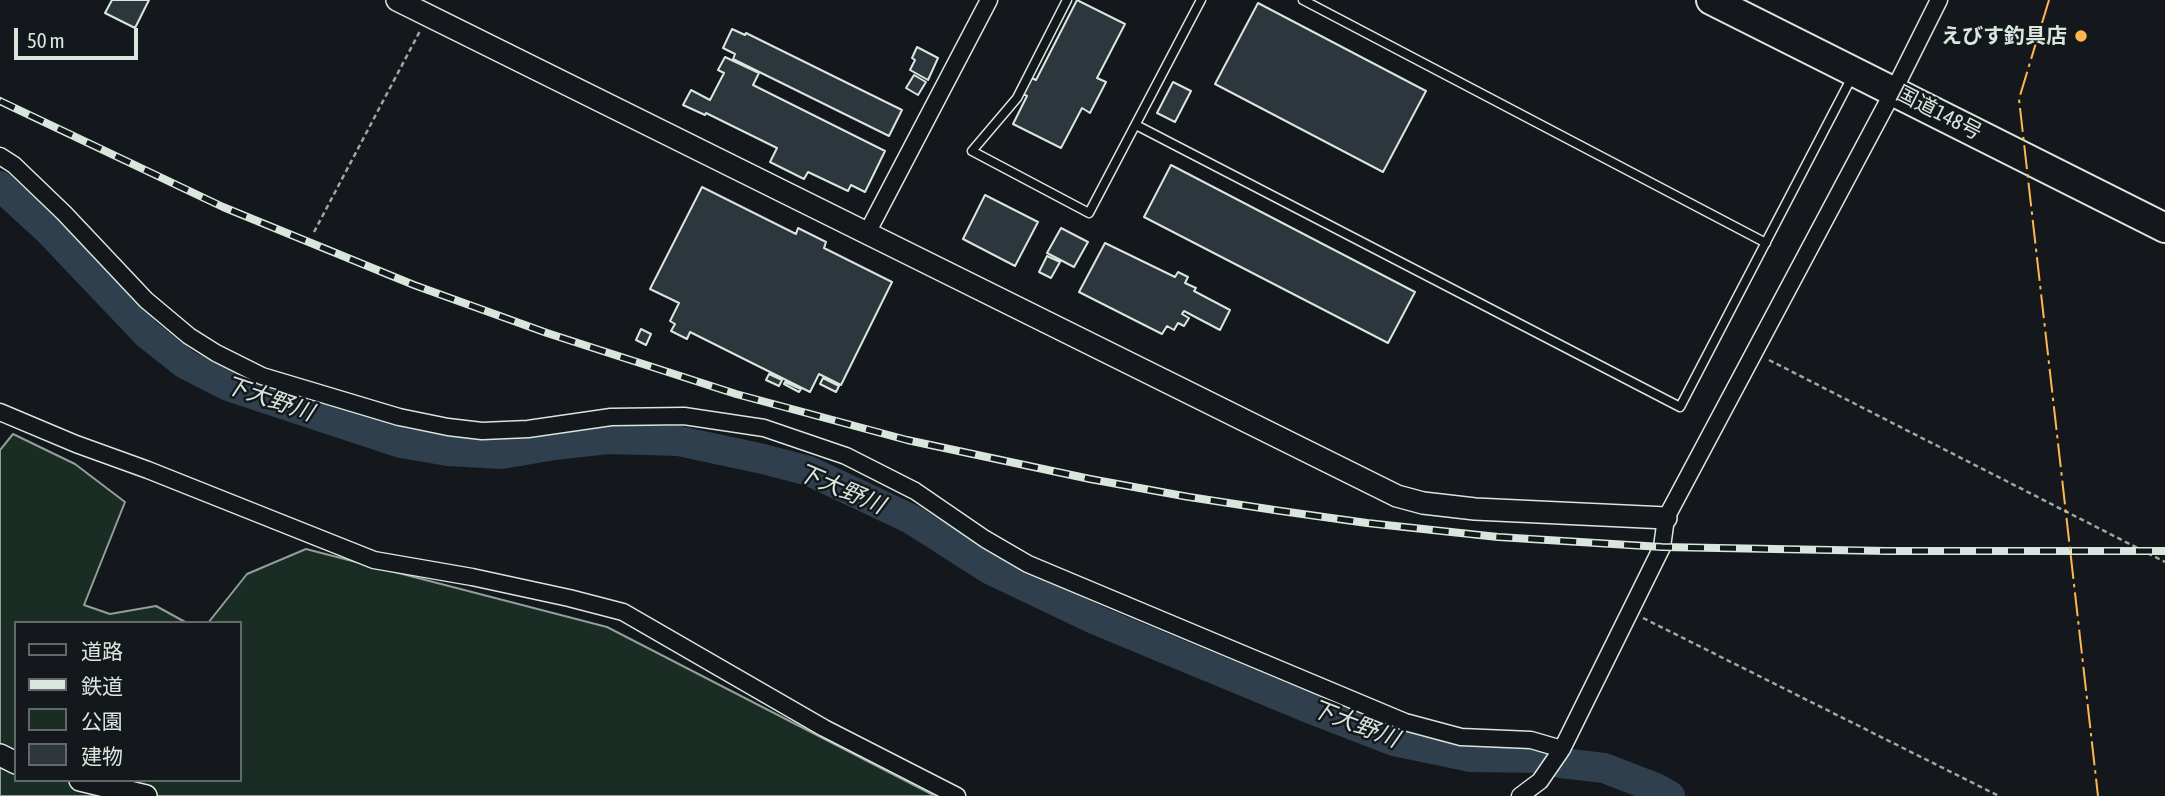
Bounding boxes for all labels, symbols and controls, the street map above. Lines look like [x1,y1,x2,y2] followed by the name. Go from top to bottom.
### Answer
[18,14,142,58] scale bar
[1941,23,2067,49] place label: えびす釣具店
[27,28,65,52] text: 50 m
[2073,28,2089,44] marker: えびす釣具店
[1892,81,1986,145] street label: 国道148号
[221,371,317,427] water label: 下大野川
[793,458,889,520] water label: 下大野川
[14,621,242,782] legend
[81,639,123,663] text: 道路
[81,674,123,698] text: 鉄道
[1307,695,1403,753] water label: 下大野川
[81,709,123,733] text: 公園
[81,744,123,768] text: 建物

